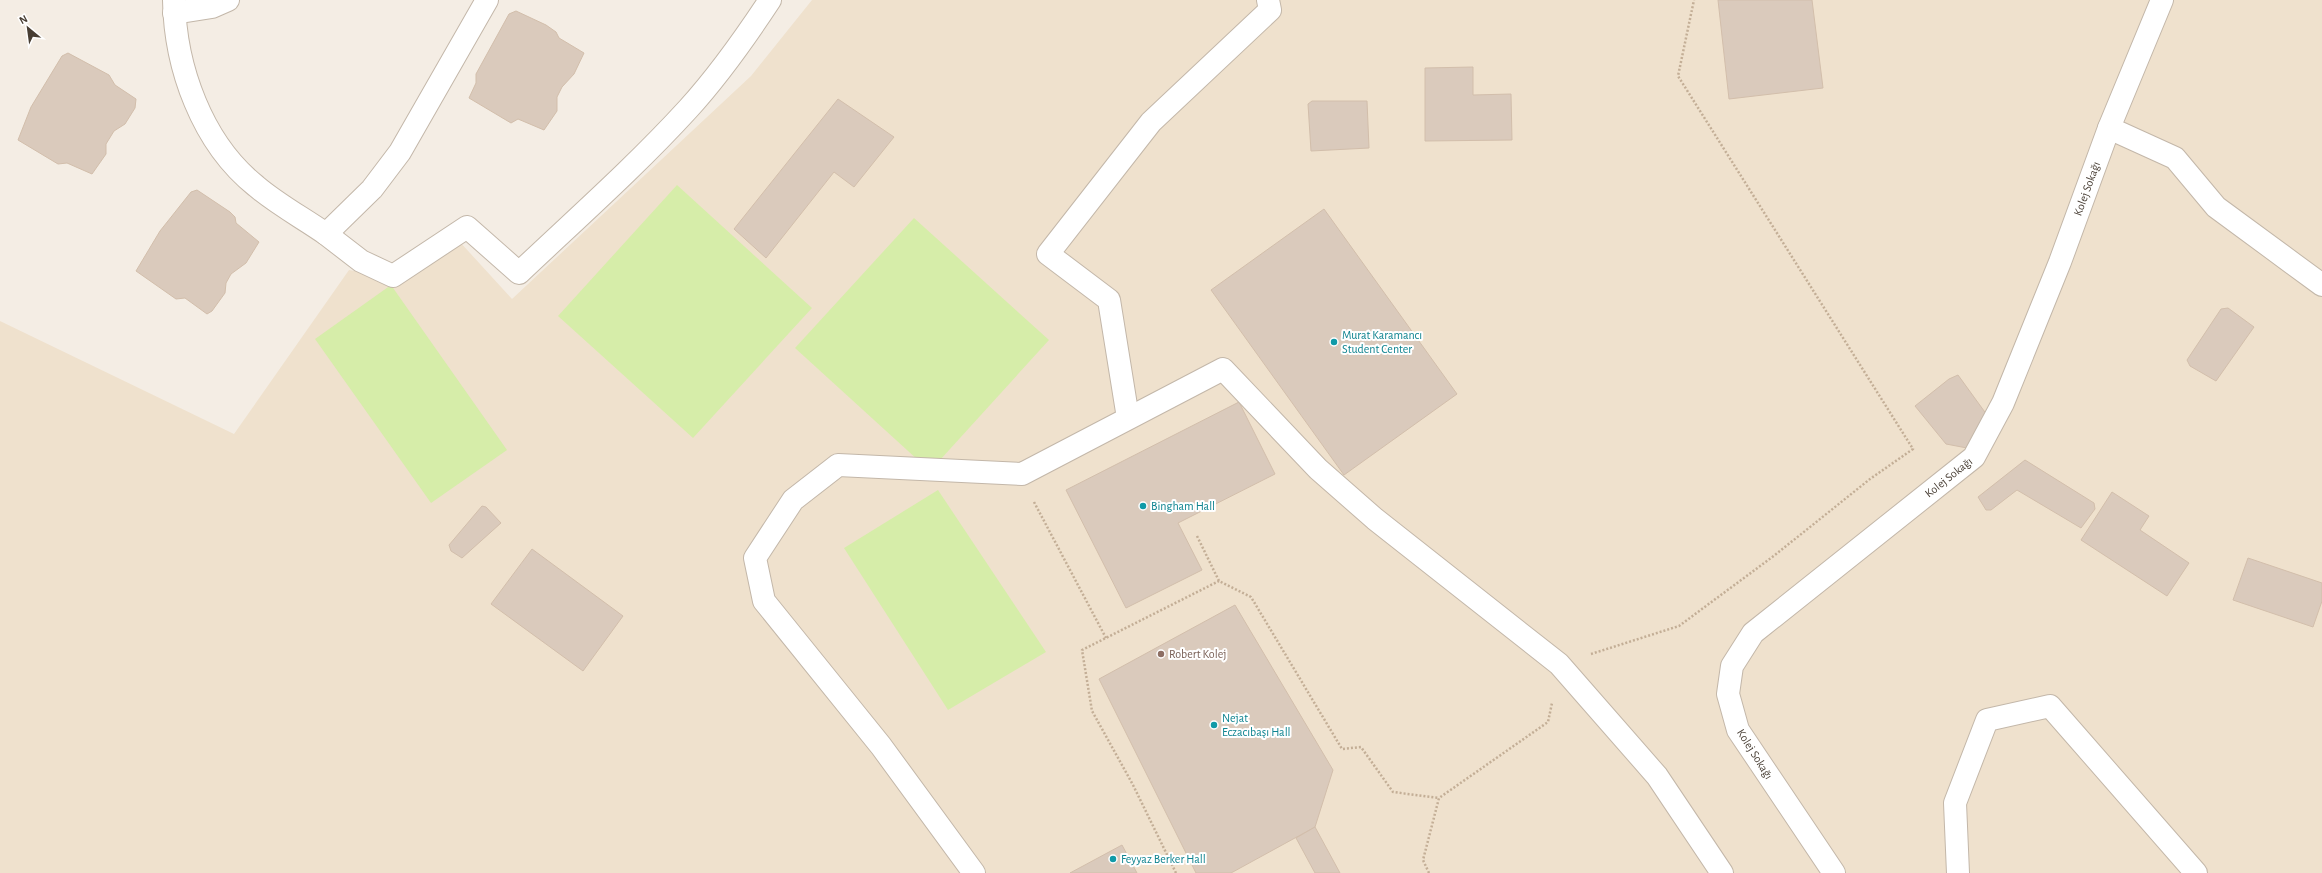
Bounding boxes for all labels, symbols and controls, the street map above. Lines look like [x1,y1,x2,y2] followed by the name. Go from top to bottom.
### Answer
[8,8,48,48] north arrow
[17,13,29,26] text: N
[2071,160,2102,217] street label: Kolej Sokağı
[1342,329,1422,355] place label: Murat Karamancı Student Center
[1329,337,1339,347] marker: Murat Karamancı Student Center
[1923,455,1975,500] street label: Kolej Sokağı
[1151,500,1215,512] place label: Bingham Hall
[1138,501,1148,511] marker: Bingham Hall
[1169,648,1226,661] place label: Robert Kolej
[1156,649,1166,659] marker: Robert Kolej
[1222,712,1291,738] place label: Nejat Eczacıbaşı Hall
[1209,720,1219,730] marker: Nejat Eczacıbaşı Hall
[1734,727,1775,782] street label: Kolej Sokağı
[1121,853,1206,866] place label: Feyyaz Berker Hall
[1108,854,1118,864] marker: Feyyaz Berker Hall

